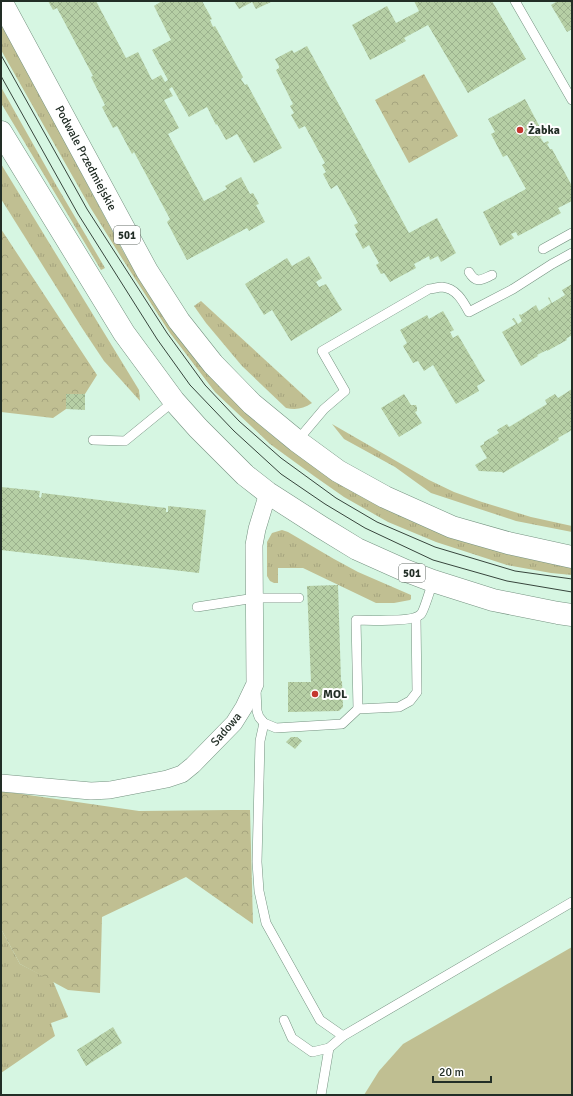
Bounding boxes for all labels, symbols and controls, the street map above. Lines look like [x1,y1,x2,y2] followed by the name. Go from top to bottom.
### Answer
[51,103,120,213] street label: Podwale Przedmiejskie
[528,123,560,138] place label: Żabka
[515,125,525,135] marker: Żabka
[114,226,140,244] road number: 501
[399,564,425,582] road number: 501
[323,687,348,702] place label: MOL
[310,689,320,699] marker: MOL
[208,709,245,749] street label: Sadowa
[433,1058,491,1084] scale bar
[439,1065,464,1080] text: 20 m

